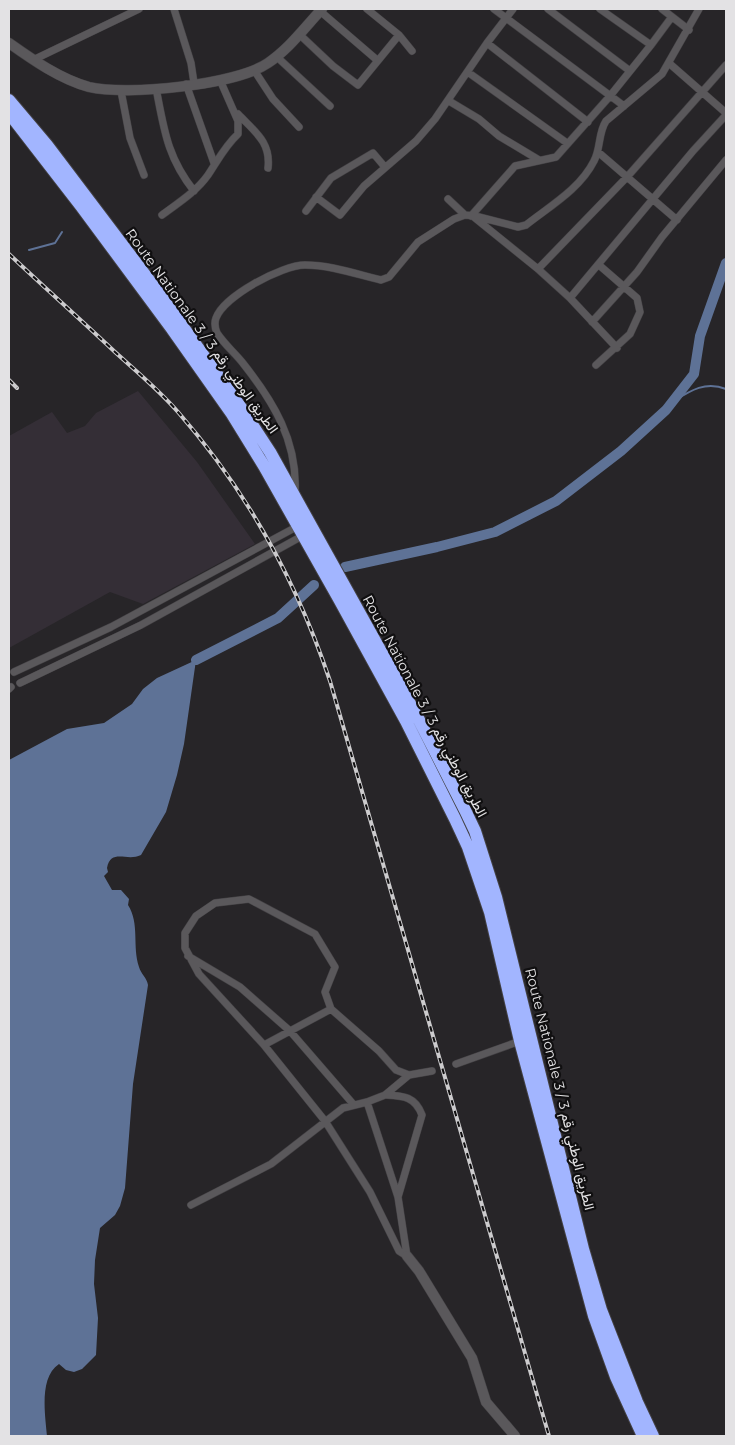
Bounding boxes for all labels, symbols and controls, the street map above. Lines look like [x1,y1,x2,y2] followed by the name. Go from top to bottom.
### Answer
[119,225,282,439] street label: Route Nationale 3 / الطريق الوطني رقم 3
[356,592,491,822] street label: Route Nationale 3 / الطريق الوطني رقم 3
[518,966,599,1213] street label: Route Nationale 3 / الطريق الوطني رقم 3

